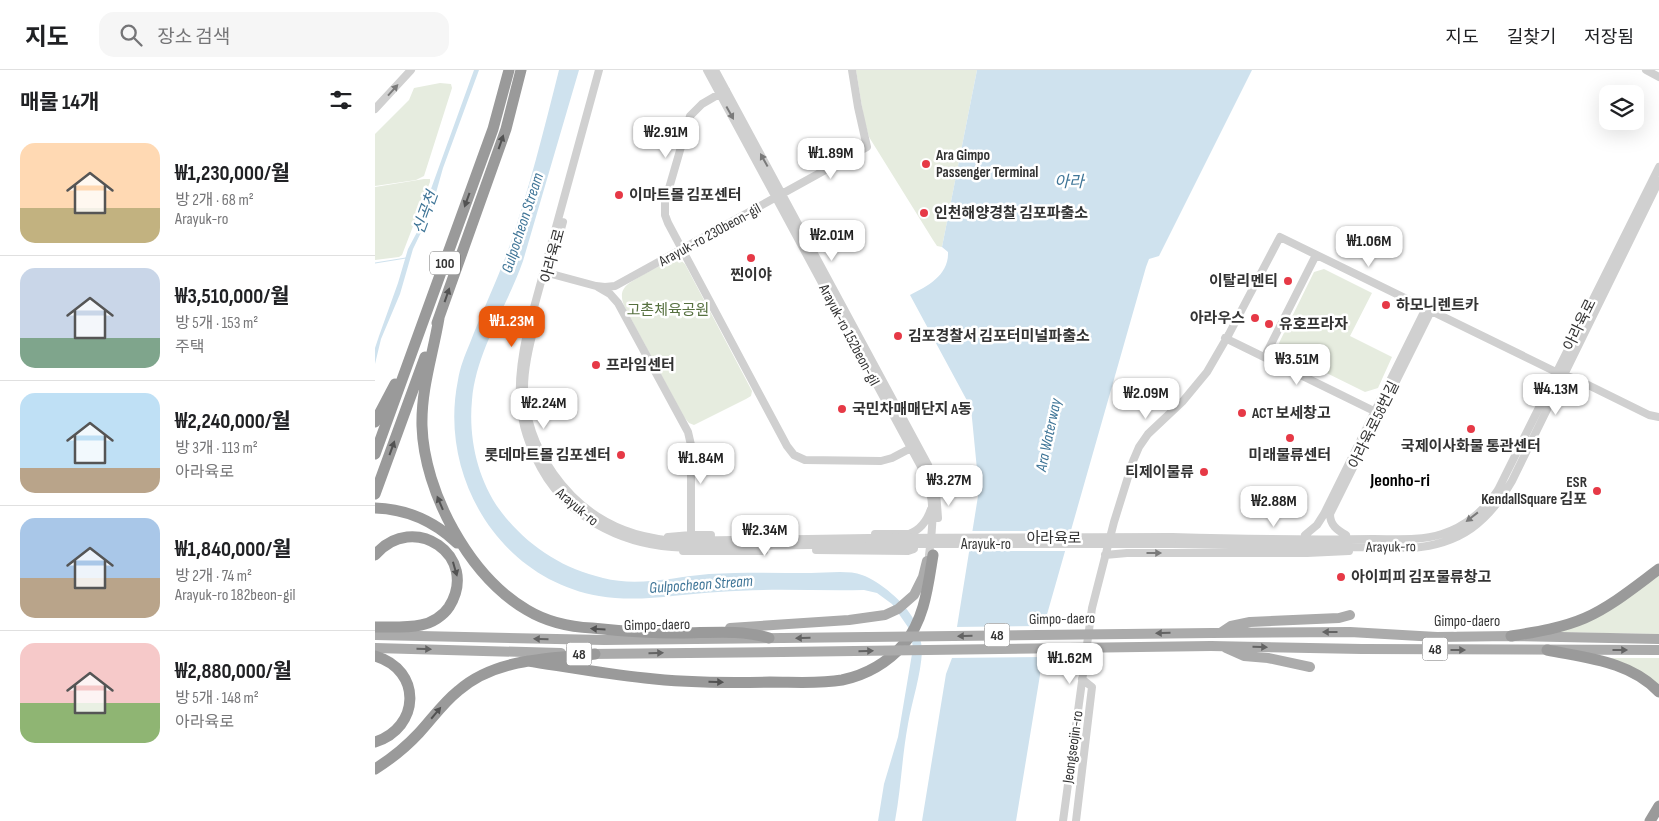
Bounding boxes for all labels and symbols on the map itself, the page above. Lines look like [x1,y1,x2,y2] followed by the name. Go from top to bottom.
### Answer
[387,84,399,96] one-way arrow
[726,106,734,120] one-way arrow
[625,116,707,159] pin: ₩2.91M
[497,134,505,149] one-way arrow
[790,138,872,180] pin: ₩1.89M
[935,146,1038,182] place label: Ara Gimpo Passenger Terminal
[760,152,768,167] one-way arrow
[920,158,932,170] marker: Ara Gimpo Passenger Terminal
[498,171,548,275] water label: Gulpocheon Stream
[1054,173,1086,192] water label: 아라
[629,186,742,205] place label: 이마트몰 김포센터
[410,187,443,237] water label: 신곡천
[613,189,625,201] marker: 이마트몰 김포센터
[463,192,470,207] one-way arrow
[655,199,764,271] street label: Arayuk-ro 230beon-gil
[934,204,1088,223] place label: 인천해양경찰 김포파출소
[918,207,930,219] marker: 인천해양경찰 김포파출소
[791,220,873,262] pin: ₩2.01M
[1328,226,1410,268] pin: ₩1.06M
[537,227,569,285] street label: 아라육로
[430,252,460,274] road number: 100
[745,252,757,264] marker: 찐이야
[730,266,772,285] place label: 찐이야
[1209,272,1278,291] place label: 이탈리멘티
[1282,275,1294,287] marker: 이탈리멘티
[814,280,884,389] street label: Arayuk-ro 152beon-gil
[444,288,451,303] one-way arrow
[1396,296,1479,315] place label: 하모니렌트카
[1559,296,1601,354] street label: 아라육로
[1380,299,1392,311] marker: 하모니렌트카
[627,301,709,320] park label: 고촌체육공원
[471,306,553,348] pin: ₩1.23M
[1190,309,1245,328] place label: 아라우스
[1249,312,1261,324] marker: 아라우스
[1279,315,1348,334] place label: 유호프라자
[1263,318,1275,330] marker: 유호프라자
[908,327,1090,346] place label: 김포경찰서 김포터미널파출소
[892,330,904,342] marker: 김포경찰서 김포터미널파출소
[1256,344,1338,386] pin: ₩3.51M
[606,356,675,375] place label: 프라임센터
[590,359,602,371] marker: 프라임센터
[1515,374,1597,416] pin: ₩4.13M
[1105,378,1187,420] pin: ₩2.09M
[1345,378,1403,472] street label: 아라육로58번길
[503,388,585,430] pin: ₩2.24M
[1032,396,1066,474] water label: Ara Waterway
[852,400,972,419] place label: 국민차매매단지 A동
[836,403,848,415] marker: 국민차매매단지 A동
[1251,404,1331,423] place label: ACT 보세창고
[1236,407,1248,419] marker: ACT 보세창고
[1465,423,1477,435] marker: 국제이사화물 통관센터
[1284,432,1296,444] marker: 미래물류센터
[1401,437,1541,456] place label: 국제이사화물 통관센터
[388,440,396,455] one-way arrow
[660,442,742,485] pin: ₩1.84M
[484,446,611,465] place label: 롯데마트몰 김포센터
[1249,446,1331,465] place label: 미래물류센터
[615,449,627,461] marker: 롯데마트몰 김포센터
[1125,463,1194,482] place label: 티제이물류
[908,464,990,507] pin: ₩3.27M
[1198,466,1210,478] marker: 티제이물류
[1369,470,1430,491] district label: Jeonho-ri
[1481,473,1588,509] place label: ESR KendallSquare 김포
[551,483,602,530] street label: Arayuk-ro
[1591,485,1603,497] marker: ESR KendallSquare 김포
[1233,486,1315,528] pin: ₩2.88M
[435,496,443,510] one-way arrow
[1465,512,1479,522] one-way arrow
[724,514,806,557] pin: ₩2.34M
[1026,529,1082,548] street label: 아라육로
[960,535,1011,554] street label: Arayuk-ro
[1365,537,1416,557] street label: Arayuk-ro
[1146,549,1162,557] one-way arrow
[451,561,459,576] one-way arrow
[1351,568,1492,587] place label: 아이피피 김포물류창고
[1335,571,1347,583] marker: 아이피피 김포물류창고
[649,572,753,598] water label: Gulpocheon Stream
[1029,609,1095,629] street label: Gimpo-daero
[1434,612,1500,631] street label: Gimpo-daero
[624,615,690,635] street label: Gimpo-daero
[590,624,606,632] one-way arrow
[985,624,1009,646] road number: 48
[1322,628,1338,636] one-way arrow
[1155,629,1171,637] one-way arrow
[957,632,973,640] one-way arrow
[795,634,811,642] one-way arrow
[533,635,549,643] one-way arrow
[1423,638,1447,660] road number: 48
[567,642,591,666] road number: 48
[1029,642,1111,685] pin: ₩1.62M
[1252,643,1268,651] one-way arrow
[416,645,432,653] one-way arrow
[1450,646,1466,654] one-way arrow
[1612,646,1628,654] one-way arrow
[858,647,874,655] one-way arrow
[648,649,664,657] one-way arrow
[708,679,724,687] one-way arrow
[431,706,442,719] one-way arrow
[1058,709,1087,786] street label: Jeongseojin-ro

